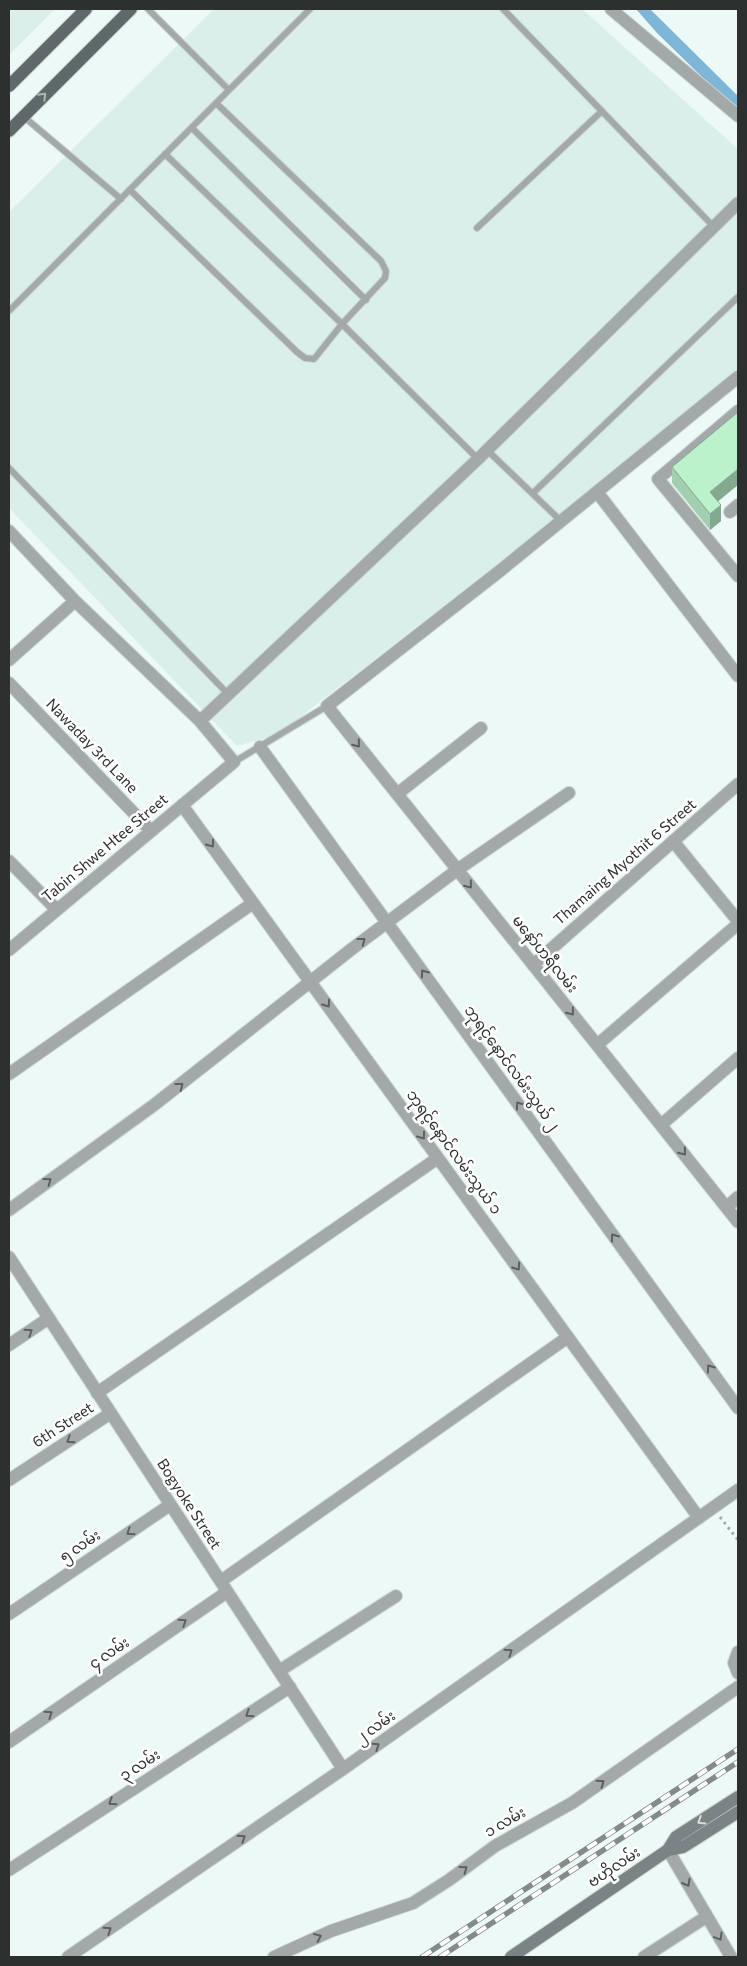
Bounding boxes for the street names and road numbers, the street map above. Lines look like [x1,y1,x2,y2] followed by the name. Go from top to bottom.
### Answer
[43,694,142,796] street label: Nawaday 3rd Lane
[38,789,171,905] street label: Tabin Shwe Htee Street
[550,795,699,928] street label: Thamaing Myothit 6 Street
[506,911,582,998] street label: မနော်ဟရီလမ်း
[458,1001,564,1136] street label: ဘုရင့်နောင်လမ်းသွယ် ၂
[400,1086,506,1220] street label: ဘုရင့်နောင်လမ်းသွယ် ၁
[29,1398,96,1451] street label: 6th Street
[154,1455,226,1552] street label: Bogyoke Street
[56,1525,105,1569] street label: ၅ လမ်း
[85,1632,134,1675] street label: ၄ လမ်း
[351,1706,400,1750] street label: ၂ လမ်း
[116,1745,165,1787] street label: ၃ လမ်း
[481,1802,528,1840] street label: ၁ လမ်း
[584,1842,645,1894] street label: ဗဟိုလမ်း

